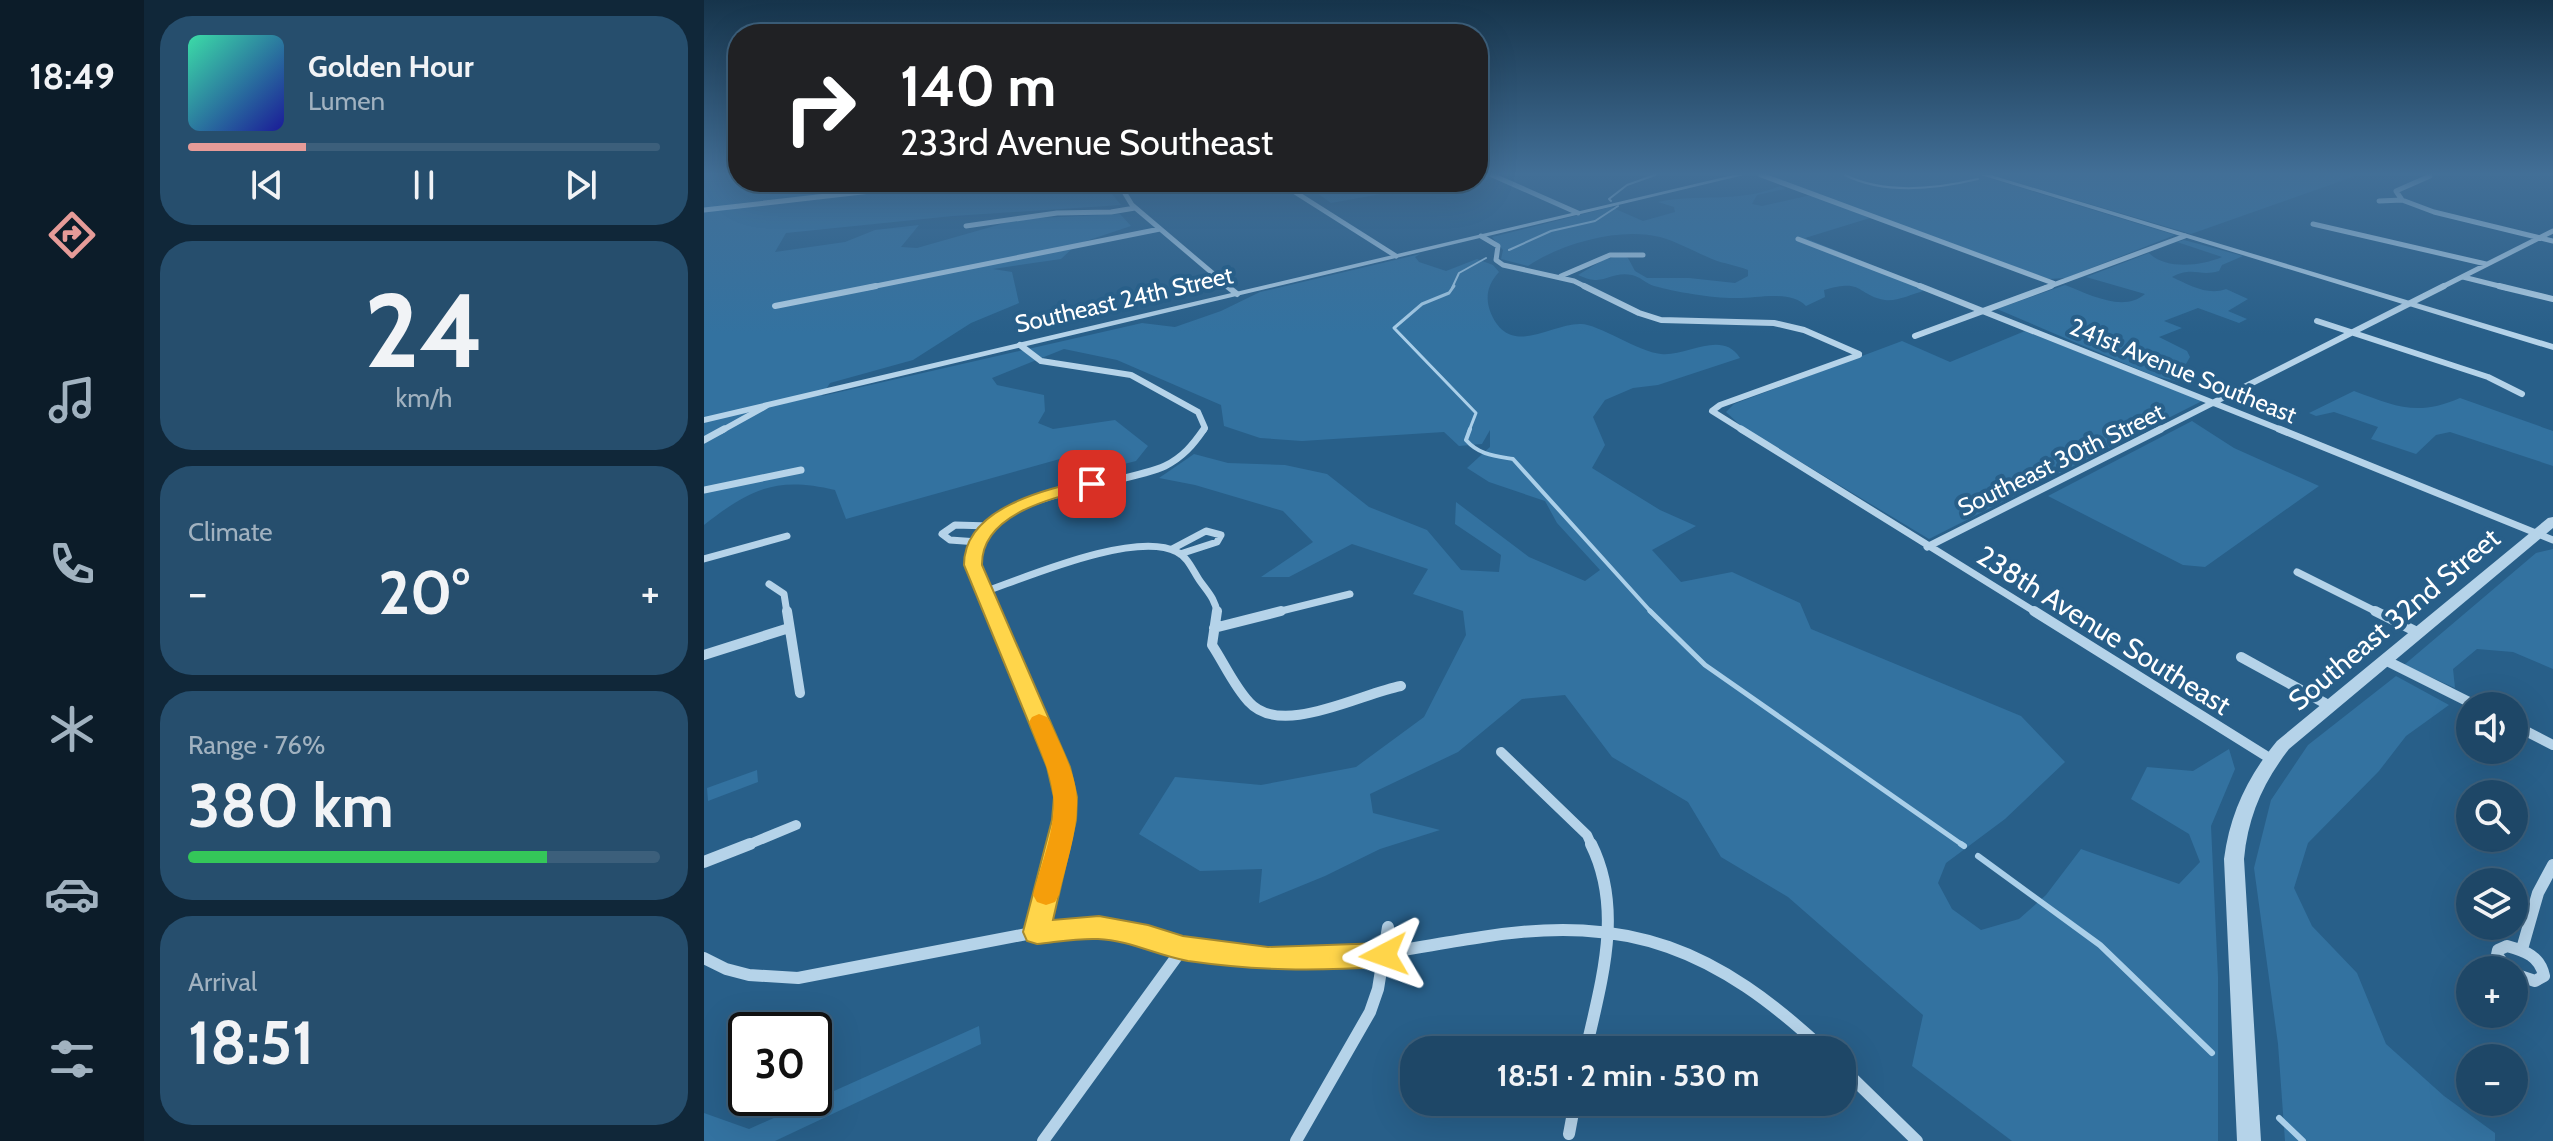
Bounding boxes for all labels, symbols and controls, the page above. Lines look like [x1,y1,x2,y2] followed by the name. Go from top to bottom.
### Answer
[308,48,474,85] text: Golden Hour
[900,52,1056,120] text: 140 m
[29,54,115,98] text: 18:49
[768,56,872,160] icon: right
[308,85,385,117] text: Lumen
[900,120,1273,164] text: 233rd Avenue Southeast
[245,163,289,207] icon: previous
[402,163,446,207] icon: pause
[559,163,603,207] icon: next
[44,207,100,263] icon: directions
[1012,260,1236,339] street label: Southeast 24th Street
[364,267,484,393] text: 24
[2066,312,2301,429] street label: 241st Avenue Southeast
[44,372,100,428] icon: music
[396,382,452,414] text: km/h
[1953,397,2169,522] street label: Southeast 30th Street
[1058,450,1126,518] pin
[1070,462,1114,506] icon: arrive
[188,516,273,548] text: Climate
[2281,521,2507,717] street label: Southeast 32nd Street
[44,536,100,592] icon: phone
[1971,538,2237,722] street label: 238th Avenue Southeast
[378,556,470,629] text: 20°
[188,566,207,619] text: −
[641,566,660,619] text: +
[2456,692,2528,1116] map controls
[2456,692,2528,764] button: sound
[44,701,100,757] icon: climate
[188,729,325,761] text: Range · 76%
[188,769,394,842] text: 380 km
[2456,780,2528,852] button: search
[44,866,100,922] icon: car
[2456,868,2528,940] button: layers
[1342,913,1426,997] position arrow
[2456,956,2528,1028] button: +
[188,966,257,998] text: Arrival
[188,1006,314,1079] text: 18:51
[728,1012,832,1116] speed limit sign: 30
[44,1031,100,1087] icon: filters
[2456,1044,2528,1116] button: −
[1497,1057,1759,1094] text: 18:51 · 2 min · 530 m

